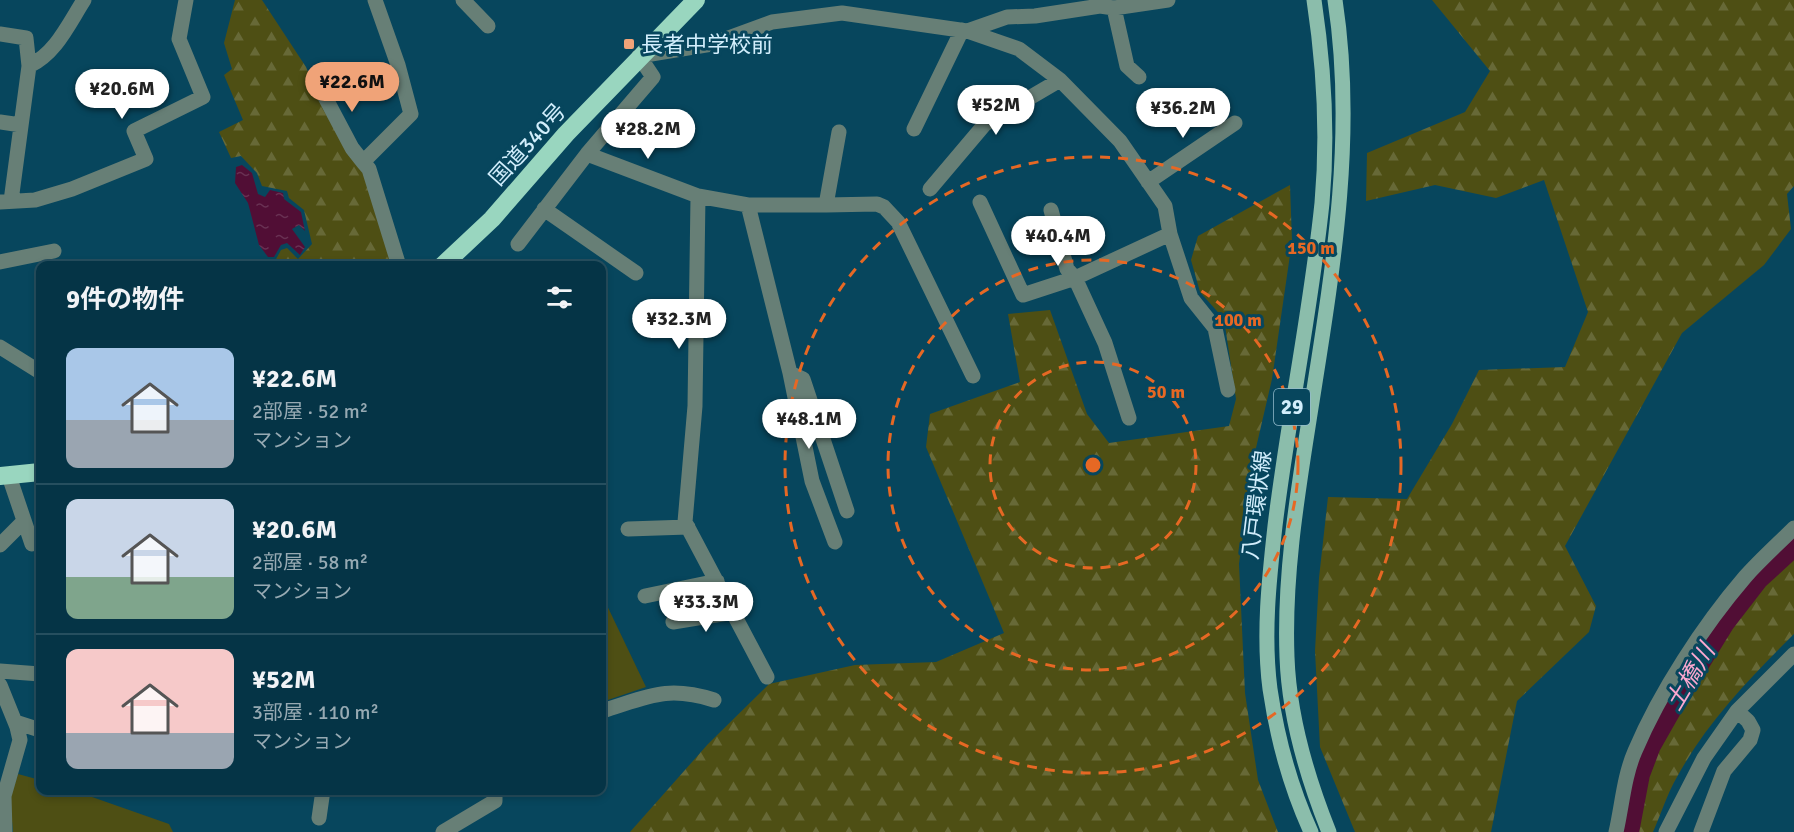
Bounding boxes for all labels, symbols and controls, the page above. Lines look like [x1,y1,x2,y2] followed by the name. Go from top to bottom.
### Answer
[641,31,773,58] place label: 長者中学校前
[622,37,636,51] marker: 長者中学校前
[303,62,401,113] pin: ¥22.6M
[73,69,171,120] pin: ¥20.6M
[319,69,385,94] text: ¥22.6M
[89,76,155,101] text: ¥20.6M
[960,85,1032,136] pin: ¥52M
[1134,88,1232,139] pin: ¥36.2M
[971,92,1021,117] text: ¥52M
[1150,95,1216,120] text: ¥36.2M
[483,98,571,191] street label: 国道340号
[599,109,697,160] pin: ¥28.2M
[615,116,681,141] text: ¥28.2M
[1009,216,1107,267] pin: ¥40.4M
[1025,223,1091,248] text: ¥40.4M
[1287,237,1335,259] text: 150 m
[543,281,576,314] icon: filters
[66,284,184,316] text: 9件の物件
[630,299,728,350] pin: ¥32.3M
[646,306,712,331] text: ¥32.3M
[1214,309,1262,331] text: 100 m
[252,363,337,395] text: ¥22.6M
[114,372,186,444] icon: home
[1147,381,1185,403] text: 50 m
[1274,389,1310,425] road number: 29
[252,399,368,424] text: 2部屋 · 52 m²
[760,399,858,450] pin: ¥48.1M
[776,406,842,431] text: ¥48.1M
[252,428,352,453] text: マンション
[1236,449,1277,561] street label: 八戸環状線
[1083,455,1103,475] centre of rings
[252,514,337,546] text: ¥20.6M
[114,523,186,595] icon: home
[252,550,368,575] text: 2部屋 · 58 m²
[252,579,352,604] text: マンション
[657,582,755,633] pin: ¥33.3M
[673,589,739,614] text: ¥33.3M
[1659,636,1723,716] water label: 土橋川
[252,664,316,696] text: ¥52M
[114,673,186,745] icon: home
[252,700,379,725] text: 3部屋 · 110 m²
[252,729,352,754] text: マンション

